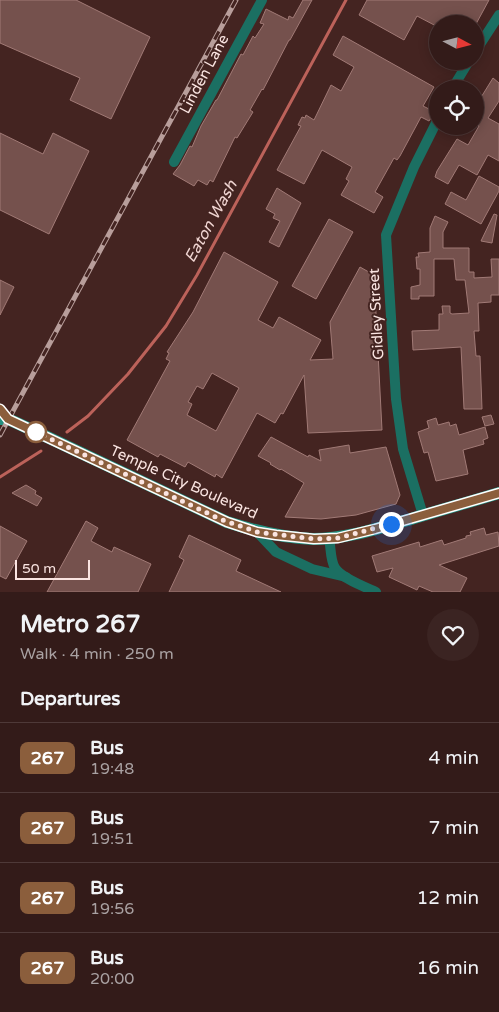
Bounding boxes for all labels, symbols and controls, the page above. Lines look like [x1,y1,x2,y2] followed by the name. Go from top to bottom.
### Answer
[429,15,484,70] north arrow
[429,15,484,135] map controls
[176,31,232,117] street label: Linden Lane
[429,80,484,135] button: locate
[180,176,242,266] water label: Eaton Wash
[365,268,387,360] street label: Gidley Street
[25,421,47,443] unlabelled marker
[107,441,261,523] street label: Temple City Boulevard
[379,512,404,537] your location
[15,557,90,580] scale bar
[22,560,56,577] text: 50 m
[427,609,479,661] button: heart
[20,610,140,639] text: Metro 267
[20,644,174,664] text: Walk · 4 min · 250 m
[20,688,120,710] text: Departures
[90,737,124,759] text: Bus
[31,747,64,769] text: 267
[428,747,479,769] text: 4 min
[90,759,134,779] text: 19:48
[90,807,124,829] text: Bus
[31,817,64,839] text: 267
[428,817,479,839] text: 7 min
[90,829,134,849] text: 19:51
[90,877,124,899] text: Bus
[31,887,64,909] text: 267
[416,887,479,909] text: 12 min
[90,899,134,919] text: 19:56
[90,947,124,969] text: Bus
[31,957,64,979] text: 267
[416,957,479,979] text: 16 min
[90,969,134,989] text: 20:00

